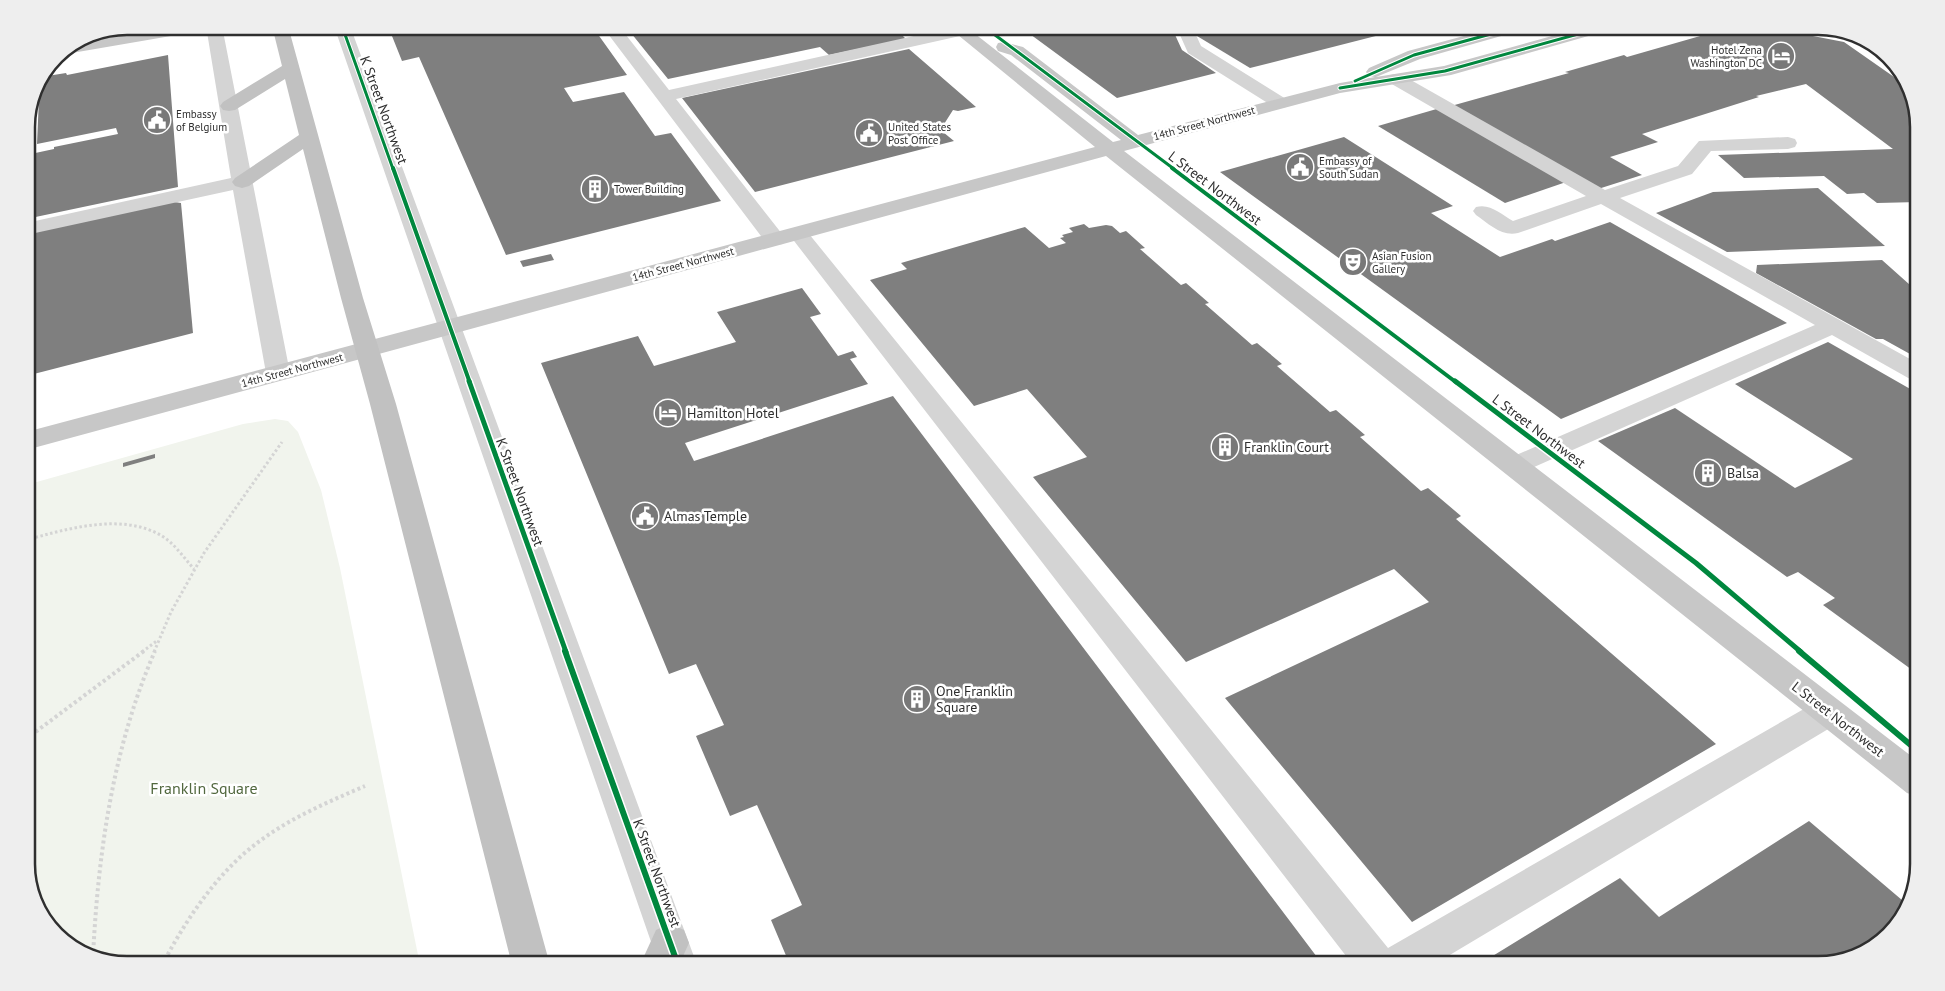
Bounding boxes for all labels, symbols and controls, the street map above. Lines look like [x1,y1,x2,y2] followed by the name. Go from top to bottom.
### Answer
[1766,41,1796,71] hotel icon: Hotel Zena Washington DC
[1690,43,1762,70] place label: Hotel Zena Washington DC
[356,53,412,167] street label: K Street Northwest
[1152,103,1257,143] street label: 14th Street Northwest
[142,105,172,135] public building icon: Embassy of Belgium
[176,107,227,134] place label: Embassy of Belgium
[854,118,884,148] public building icon: United States Post Office
[888,120,951,147] place label: United States Post Office
[1165,147,1265,229] street label: L Street Northwest
[1285,152,1315,182] public building icon: Embassy of South Sudan
[1319,154,1379,181] place label: Embassy of South Sudan
[580,174,610,204] building icon: Tower Building
[614,182,684,196] place label: Tower Building
[631,244,736,284] street label: 14th Street Northwest
[1338,247,1368,277] theatre icon: Asian Fusion Gallery
[1372,249,1432,276] place label: Asian Fusion Gallery
[240,350,345,390] street label: 14th Street Northwest
[1489,390,1589,472] street label: L Street Northwest
[653,398,683,428] hotel icon: Hamilton Hotel
[687,404,779,422] place label: Hamilton Hotel
[1210,432,1240,462] building icon: Franklin Court
[492,435,548,549] street label: K Street Northwest
[1244,438,1329,456] place label: Franklin Court
[1693,458,1723,488] building icon: Balsa
[1727,464,1759,482] place label: Balsa
[630,501,660,531] public building icon: Almas Temple
[664,507,747,525] place label: Almas Temple
[1788,677,1888,761] street label: L Street Northwest
[936,682,1013,716] place label: One Franklin Square
[902,684,932,714] building icon: One Franklin Square
[150,778,258,798] park label: Franklin Square
[629,816,685,930] street label: K Street Northwest

